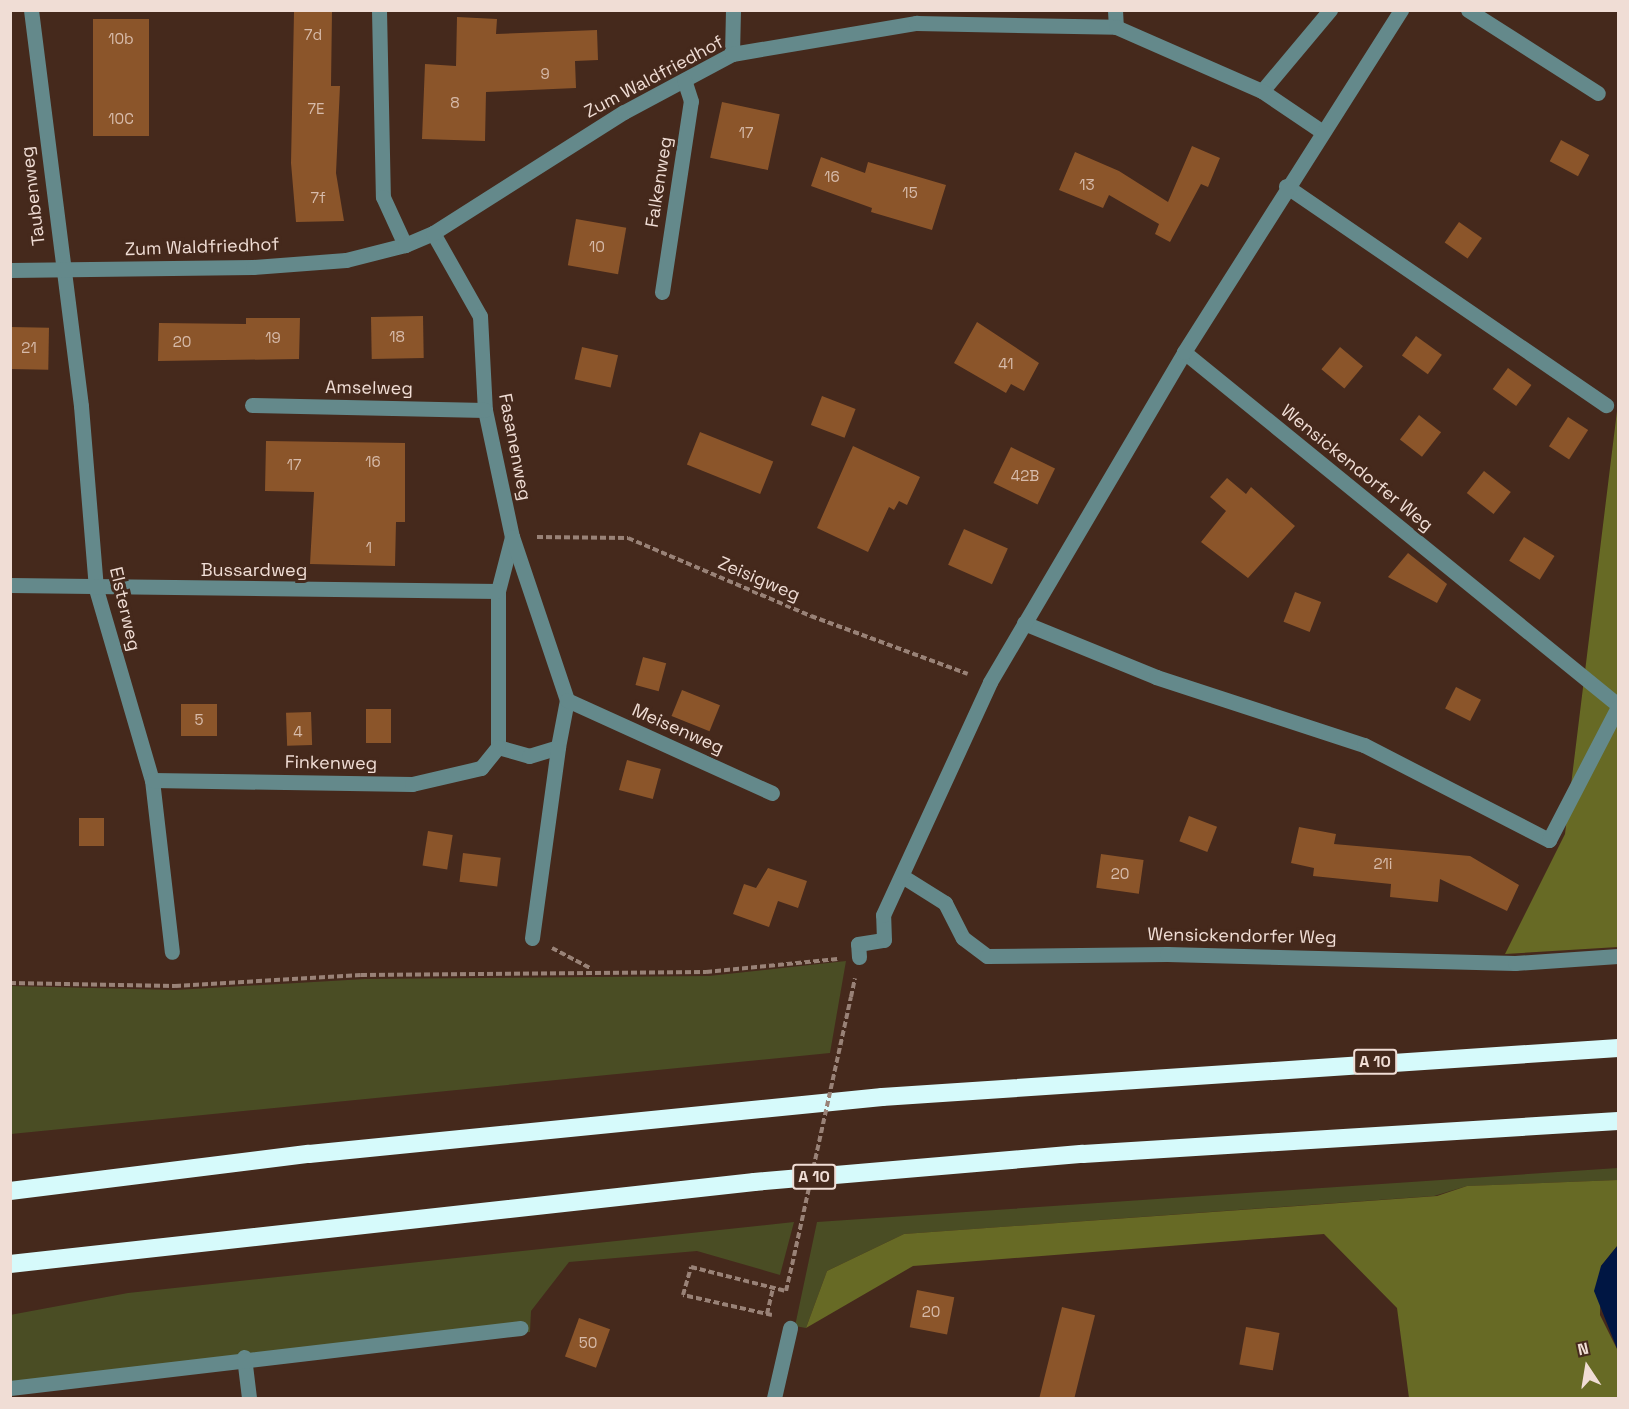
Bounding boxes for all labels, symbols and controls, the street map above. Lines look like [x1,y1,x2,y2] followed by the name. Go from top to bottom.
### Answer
[304,26,322,44] house number: 7d
[108,30,134,48] house number: 10b
[581,31,727,123] street label: Zum Waldfriedhof
[540,65,550,83] house number: 9
[450,94,460,112] house number: 8
[308,100,324,118] house number: 7E
[108,110,134,128] house number: 10C
[739,124,753,142] house number: 17
[641,135,677,229] street label: Falkenweg
[16,145,50,247] street label: Taubenweg
[824,168,840,186] house number: 16
[1079,176,1095,194] house number: 13
[902,184,918,202] house number: 15
[310,189,326,207] house number: 7f
[124,234,280,260] street label: Zum Waldfriedhof
[589,238,605,256] house number: 10
[389,328,405,346] house number: 18
[265,329,281,347] house number: 19
[173,333,191,351] house number: 20
[21,339,37,357] house number: 21
[998,355,1014,373] house number: 41
[325,376,413,400] street label: Amselweg
[494,392,536,502] street label: Fasanenweg
[1277,400,1437,536] street label: Wensickendorfer Weg
[365,453,381,471] house number: 16
[287,456,301,474] house number: 17
[1011,467,1039,485] house number: 42B
[366,539,372,557] house number: 1
[715,552,803,606] street label: Zeisigweg
[201,559,307,581] street label: Bussardweg
[105,565,145,653] street label: Elsterweg
[629,699,727,759] street label: Meisenweg
[195,711,203,729] house number: 5
[293,723,303,741] house number: 4
[285,751,377,775] street label: Finkenweg
[1374,855,1392,873] house number: 21i
[1111,865,1129,883] house number: 20
[1147,924,1337,948] street label: Wensickendorfer Weg
[1352,1049,1398,1075] road number: A 10
[792,1164,836,1190] road number: A 10
[922,1303,940,1321] house number: 20
[579,1334,597,1352] house number: 50
[1557,1337,1617,1397] north arrow
[1576,1338,1591,1360] text: N

